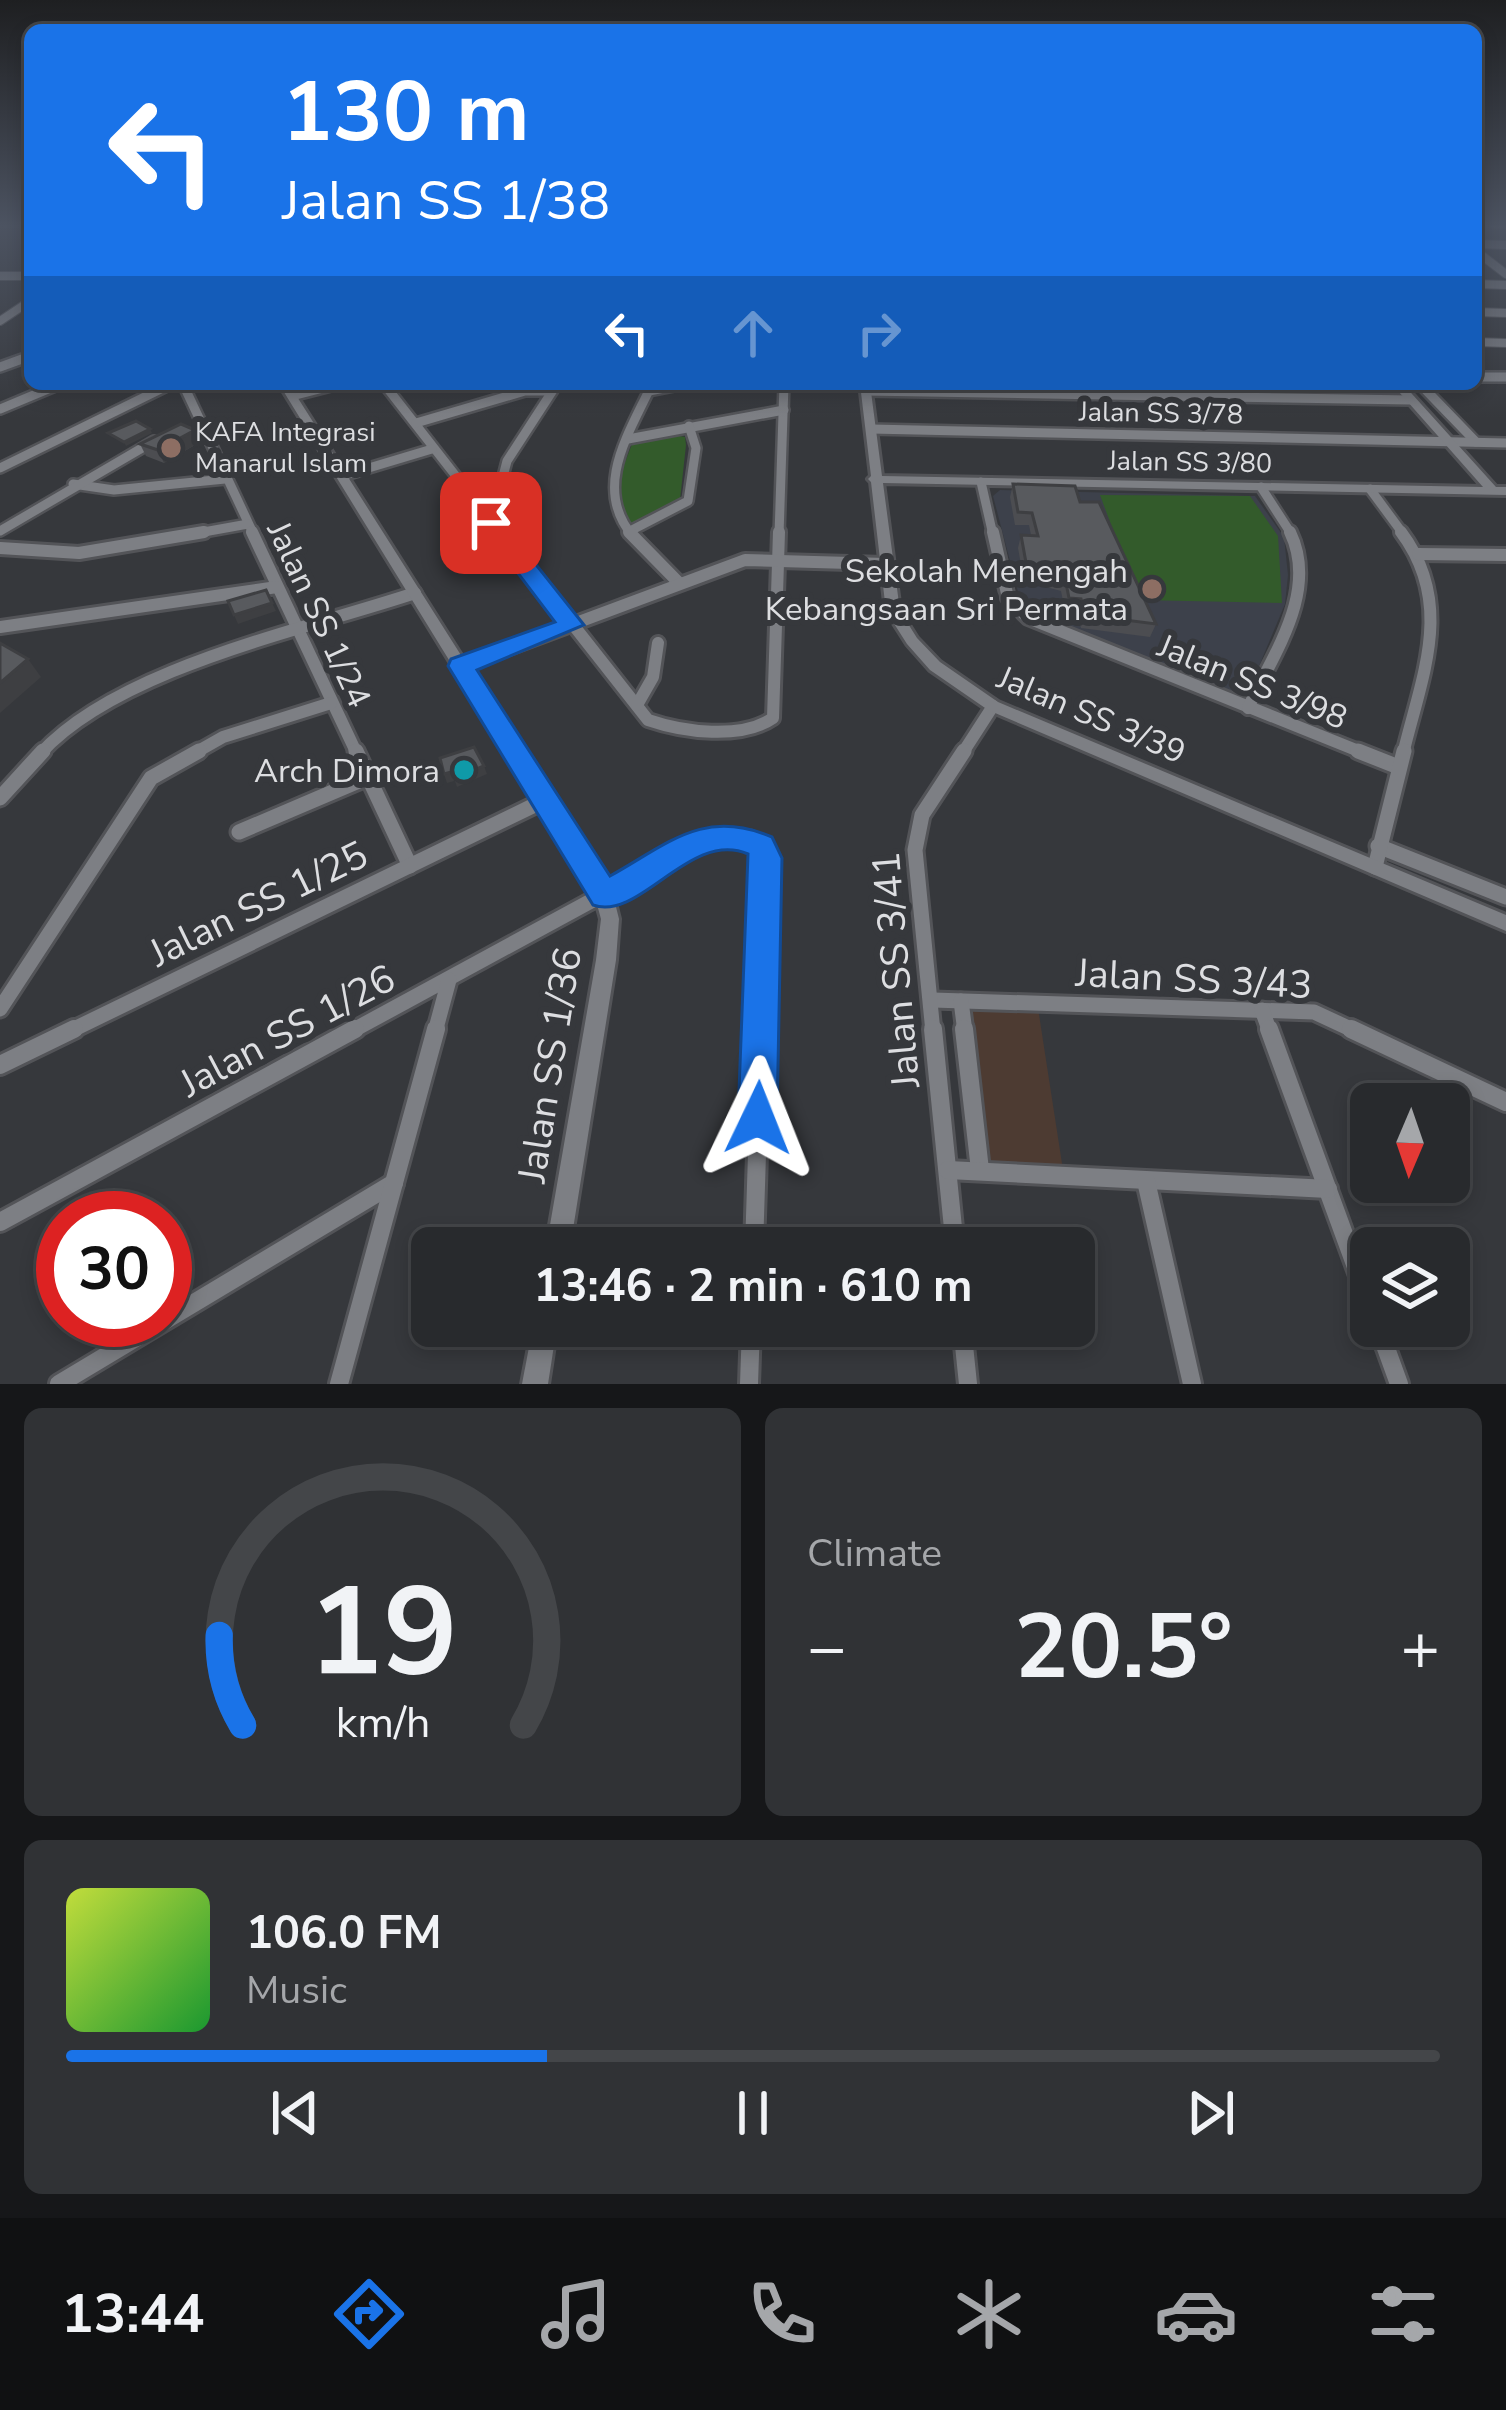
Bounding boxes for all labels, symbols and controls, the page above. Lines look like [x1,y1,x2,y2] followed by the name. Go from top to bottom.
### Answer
[282,55,530,170] text: 130 m
[84,72,240,228] icon: left
[282,164,610,238] text: Jalan SS 1/38
[594,300,660,366] icon: left
[720,300,786,366] icon: ahead
[846,300,912,366] icon: right
[1078,394,1243,433] street label: Jalan SS 3/78
[195,414,376,482] place label: KAFA Integrasi Manarul Islam
[158,435,184,461] marker: KAFA Integrasi Manarul Islam
[1107,443,1272,482] street label: Jalan SS 3/80
[440,472,542,574] pin
[458,490,524,556] icon: arrive
[255,513,381,715] street label: Jalan SS 1/24
[765,549,1128,632] place label: Sekolah Menengah Kebangsaan Sri Permata
[1139,576,1165,602] marker: Sekolah Menengah Kebangsaan Sri Permata
[1150,624,1354,741] street label: Jalan SS 3/98
[989,655,1192,775] street label: Jalan SS 3/39
[254,749,440,794] place label: Arch Dimora
[451,757,477,783] marker: Arch Dimora
[140,829,377,981] street label: Jalan SS 1/25
[860,850,933,1091] street label: Jalan SS 3/41
[506,944,595,1187] street label: Jalan SS 1/36
[1073,947,1314,1012] street label: Jalan SS 3/43
[170,952,405,1111] street label: Jalan SS 1/26
[695,1055,821,1181] position arrow
[1350,1083,1470,1203] north arrow
[1350,1083,1470,1347] map controls
[36,1191,192,1347] speed limit sign: 30
[1350,1227,1470,1347] button: layers
[533,1256,973,1317] text: 13:46 · 2 min · 610 m
[807,1527,942,1580] text: Climate
[308,1548,457,1718] text: 19
[1014,1586,1233,1709] text: 20.5°
[807,1603,847,1693] text: −
[1400,1603,1440,1693] text: +
[335,1694,430,1752] text: km/h
[246,1903,442,1964] text: 106.0 FM
[246,1964,347,2017] text: Music
[262,2080,328,2146] icon: previous
[720,2080,786,2146] icon: pause
[1178,2080,1244,2146] icon: next
[327,2272,411,2356] icon: directions
[534,2272,618,2356] icon: music
[740,2272,824,2356] icon: phone
[947,2272,1031,2356] icon: climate
[1154,2272,1238,2356] icon: car
[1361,2272,1445,2356] icon: filters
[61,2277,204,2351] text: 13:44

